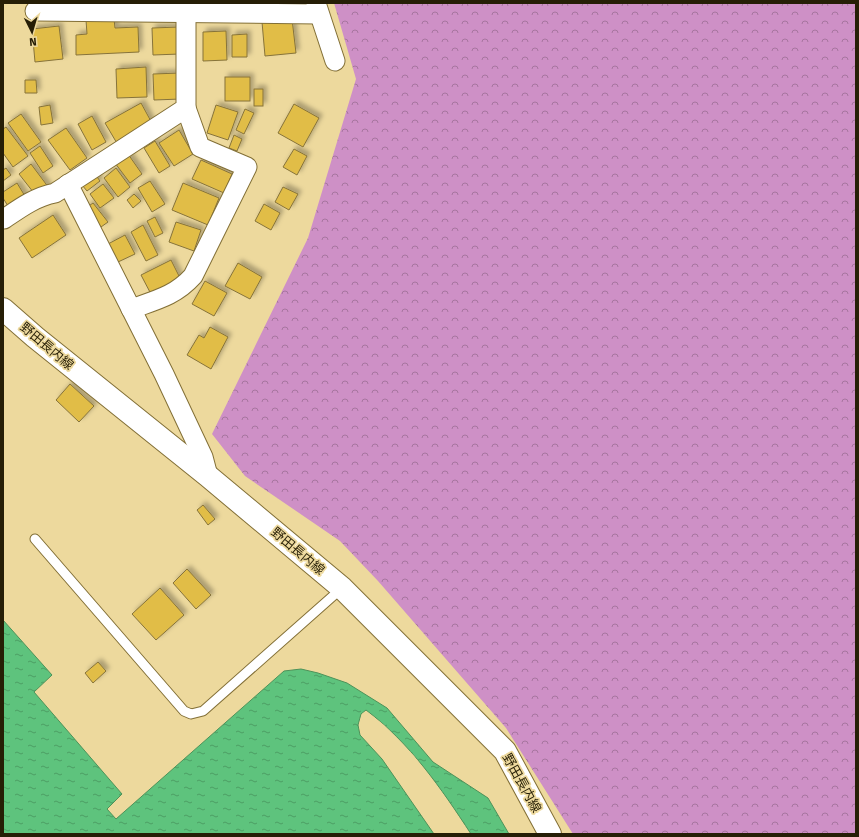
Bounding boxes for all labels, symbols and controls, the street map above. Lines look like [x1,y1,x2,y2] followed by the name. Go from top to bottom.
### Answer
[12,12,52,52] north arrow
[29,35,37,48] text: N
[17,319,77,373] street label: 野田長内線
[268,524,328,578] street label: 野田長内線
[500,751,544,815] street label: 野田長内線

